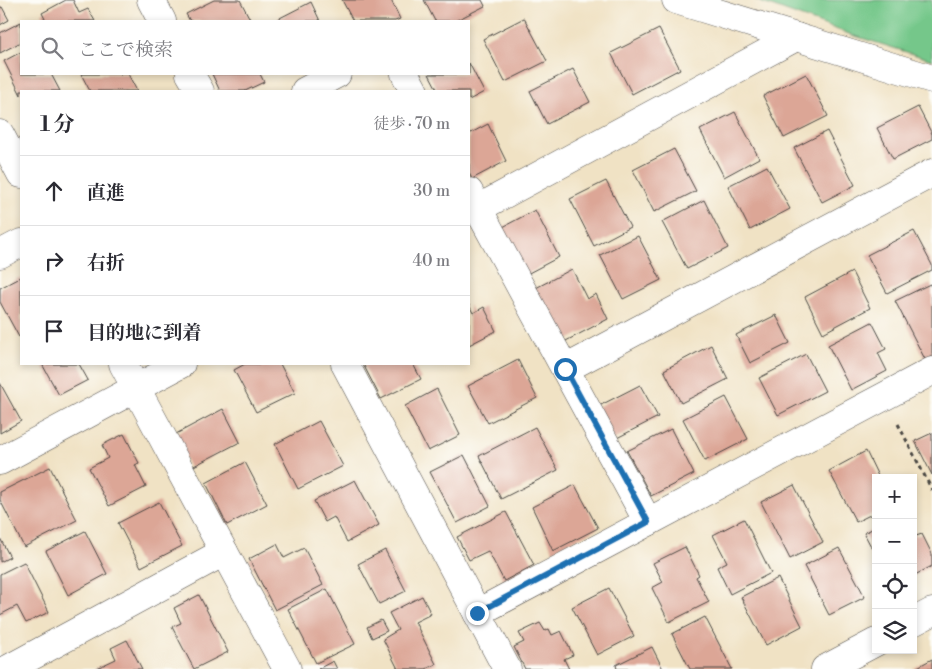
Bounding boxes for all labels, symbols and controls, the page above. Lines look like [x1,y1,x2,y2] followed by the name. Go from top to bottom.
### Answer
[20,20,470,75] search box
[38,34,66,62] icon: search
[78,38,173,62] text: ここで検索
[40,112,74,138] text: 1 分
[373,114,450,134] text: 徒歩 · 70 m
[40,177,68,205] icon: ahead
[87,181,125,205] text: 直進
[413,181,450,201] text: 30 m
[40,247,68,275] icon: right
[87,251,125,275] text: 右折
[413,251,450,271] text: 40 m
[40,317,68,345] icon: arrive
[87,321,201,345] text: 目的地に到着
[554,358,577,381] route start
[872,474,917,654] map controls
[872,474,917,519] button: +
[872,519,917,564] button: −
[872,564,917,609] button: locate
[466,602,489,625] route end
[872,609,917,654] button: layers

